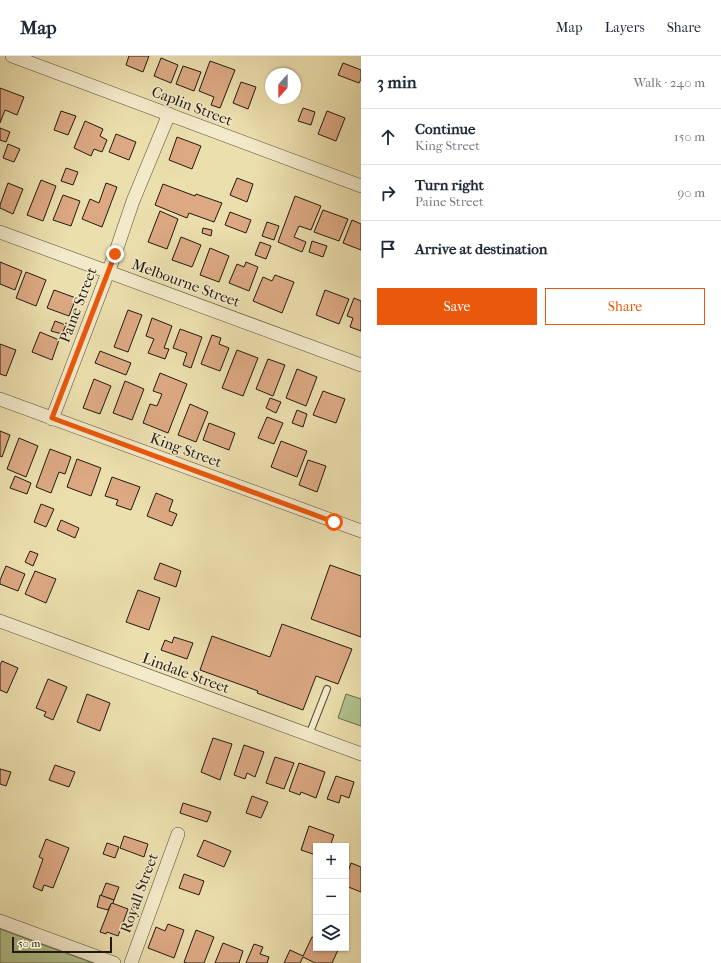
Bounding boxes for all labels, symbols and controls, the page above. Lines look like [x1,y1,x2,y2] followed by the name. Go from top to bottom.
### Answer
[20,17,56,39] text: Map
[556,19,583,36] text: Map
[605,19,645,36] text: Layers
[667,19,701,36] text: Share
[265,68,301,104] north arrow
[377,72,417,92] text: 3 min
[633,75,705,90] text: Walk · 240 m
[149,82,236,130] street label: Caplin Street
[415,120,475,138] text: Continue
[377,126,399,148] icon: ahead
[674,129,705,144] text: 150 m
[415,138,480,153] text: King Street
[415,176,484,194] text: Turn right
[377,182,399,204] icon: right
[677,185,705,200] text: 90 m
[415,194,484,209] text: Paine Street
[377,238,399,260] icon: arrive
[415,240,547,258] text: Arrive at destination
[106,245,124,263] route end
[129,255,243,311] street label: Melbourne Street
[55,264,101,345] street label: Paine Street
[377,288,537,325] button: Save
[545,288,705,325] button: Share
[148,429,225,471] street label: King Street
[325,513,343,531] route start
[140,649,233,697] street label: Lindale Street
[313,843,349,951] map controls
[313,843,349,879] button: +
[116,850,162,935] street label: Royall Street
[313,879,349,915] button: −
[313,915,349,951] button: layers
[12,935,112,954] scale bar
[18,937,40,950] text: 50 m

